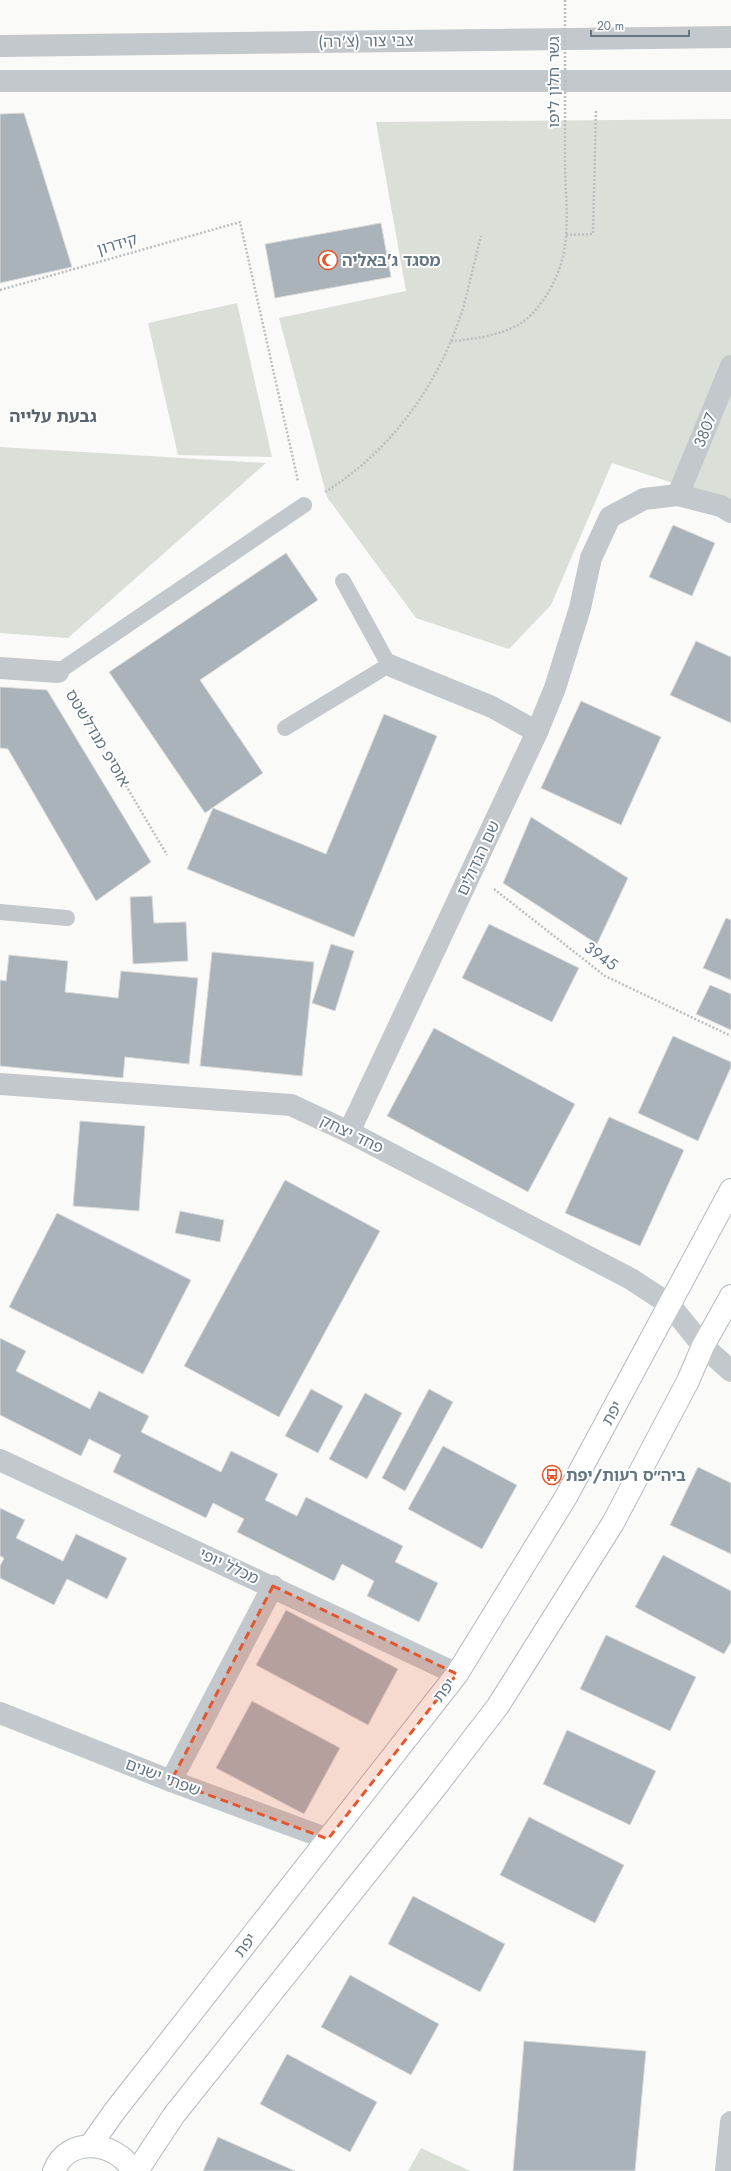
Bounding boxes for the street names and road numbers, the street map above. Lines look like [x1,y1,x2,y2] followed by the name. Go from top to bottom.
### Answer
[318,29,414,53] street label: צבי צור (צ'רה)
[542,36,565,128] street label: גשר חלון ליפו
[94,227,140,261] street label: קידרון
[688,409,723,451] street label: 3807
[60,685,136,791] street label: אוסיפ מנדלשטס
[451,817,505,899] street label: שם הגדולים
[580,936,622,976] street label: 3945
[316,1109,388,1159] street label: פחד יצחק
[596,1397,628,1429] street label: יפת
[195,1542,263,1590] street label: מכלל יופי
[427,1673,461,1707] street label: יפת
[122,1752,204,1802] street label: שפתי ישנים
[228,1928,262,1962] street label: יפת

